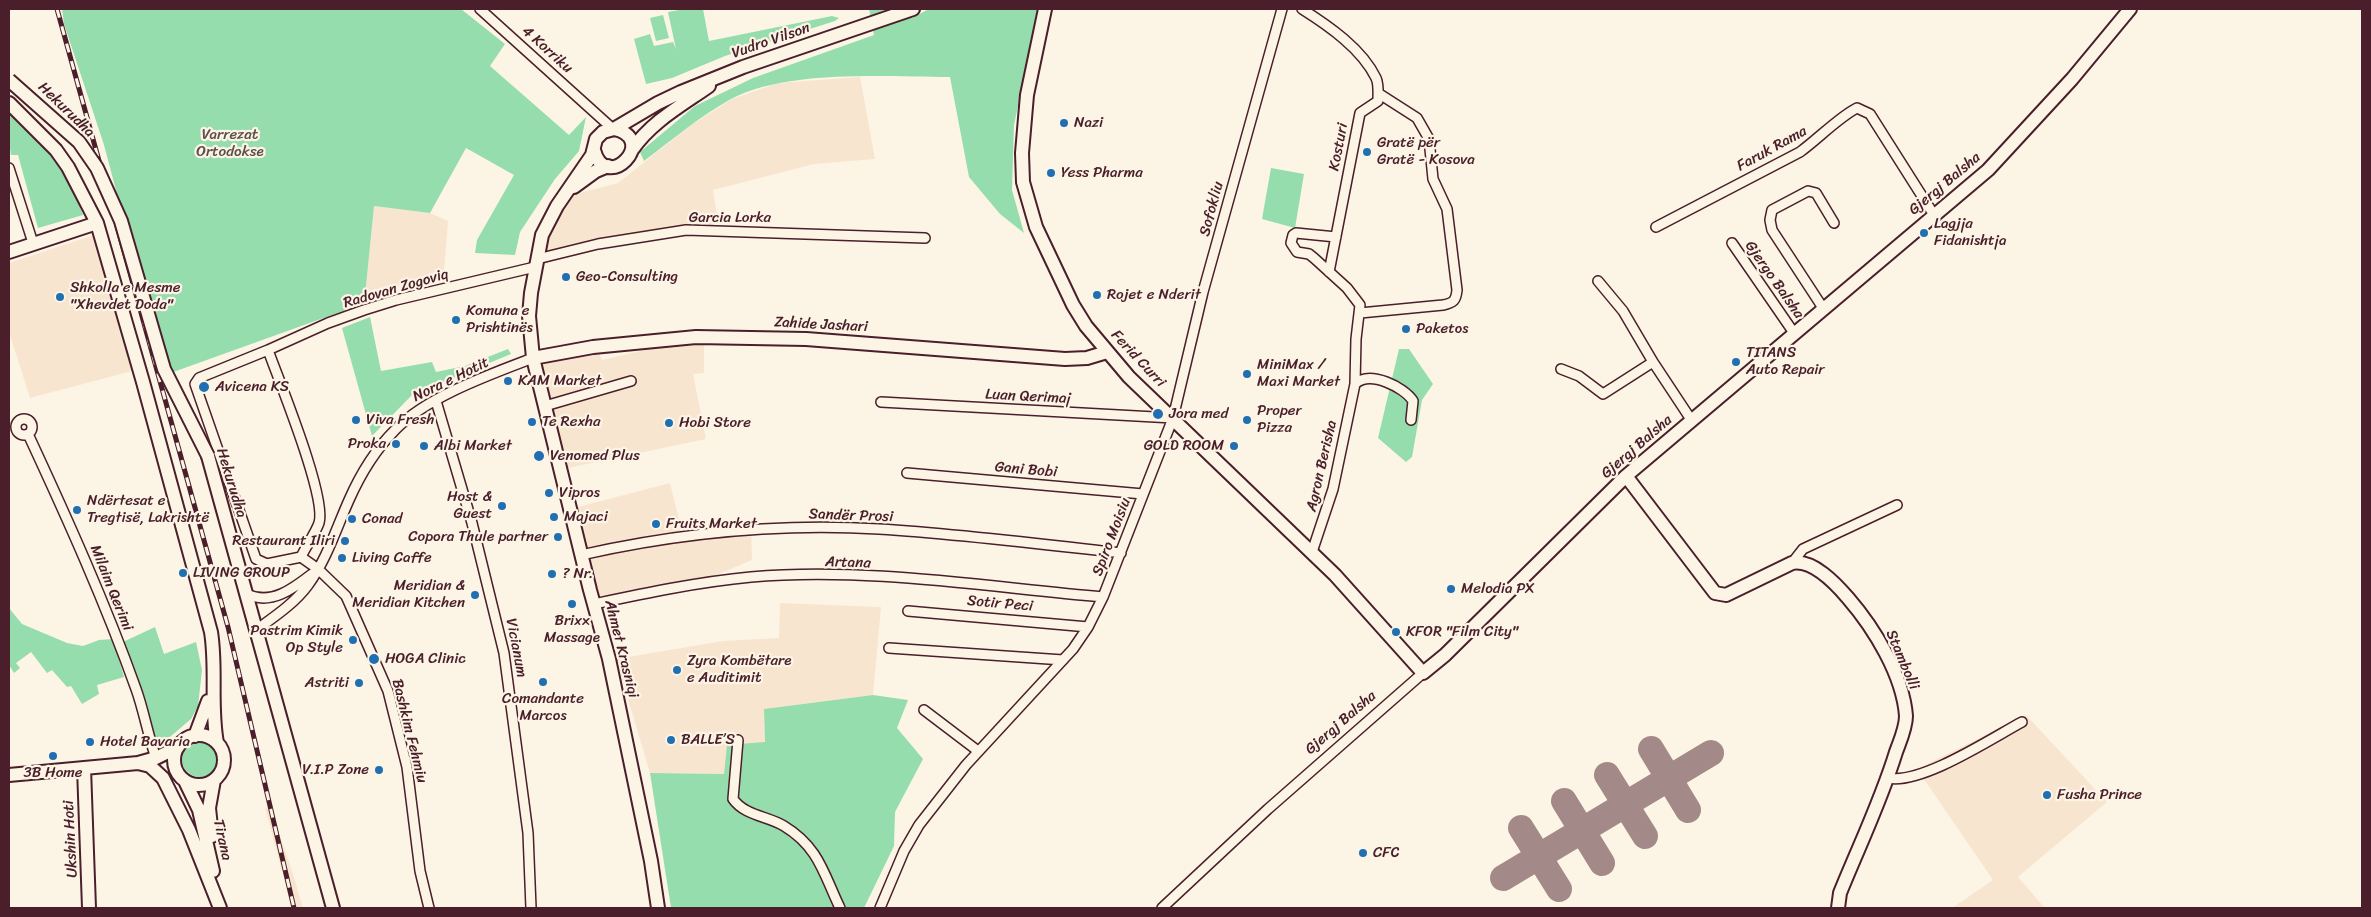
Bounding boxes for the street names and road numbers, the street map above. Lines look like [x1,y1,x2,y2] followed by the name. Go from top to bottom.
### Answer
[729,19,813,63] street label: Vudro Vilson
[518,22,576,78] street label: 4 Korriku
[34,79,98,141] street label: Hekurudha
[1326,121,1352,173] street label: Kosturi
[1734,122,1810,176] street label: Faruk Rama
[1906,149,1984,219] street label: Gjergj Balsha
[1196,180,1228,238] street label: Sofokliu
[689,209,771,227] street label: Garcia Lorka
[1741,238,1807,322] street label: Gjergo Balsha
[342,265,450,313] street label: Radovan Zogoviq
[774,314,868,336] street label: Zahide Jashari
[1107,327,1169,391] street label: Ferid Curri
[410,354,492,406] street label: Nora e Hotit
[985,386,1071,408] street label: Luan Qerimaj
[1598,411,1676,483] street label: Gjergj Balsha
[1303,419,1341,513] street label: Agron Berisha
[212,446,250,520] street label: Hekurudha
[994,458,1058,482] street label: Gani Bobi
[1089,495,1135,579] street label: Spiro Moisiu
[808,506,894,526] street label: Sandër Prosi
[86,542,136,634] street label: Milaim Qerimi
[825,553,871,573] street label: Artana
[966,592,1034,616] street label: Sotir Peci
[600,598,642,700] street label: Ahmet Krasniqi
[501,617,531,679] street label: Vicianum
[1881,627,1923,693] street label: Stambolli
[387,677,431,785] street label: Bashkim Fehmiu
[1302,687,1380,759] street label: Gjergj Balsha
[60,800,82,878] street label: Ukshin Hoti
[209,818,235,862] street label: Tirana

